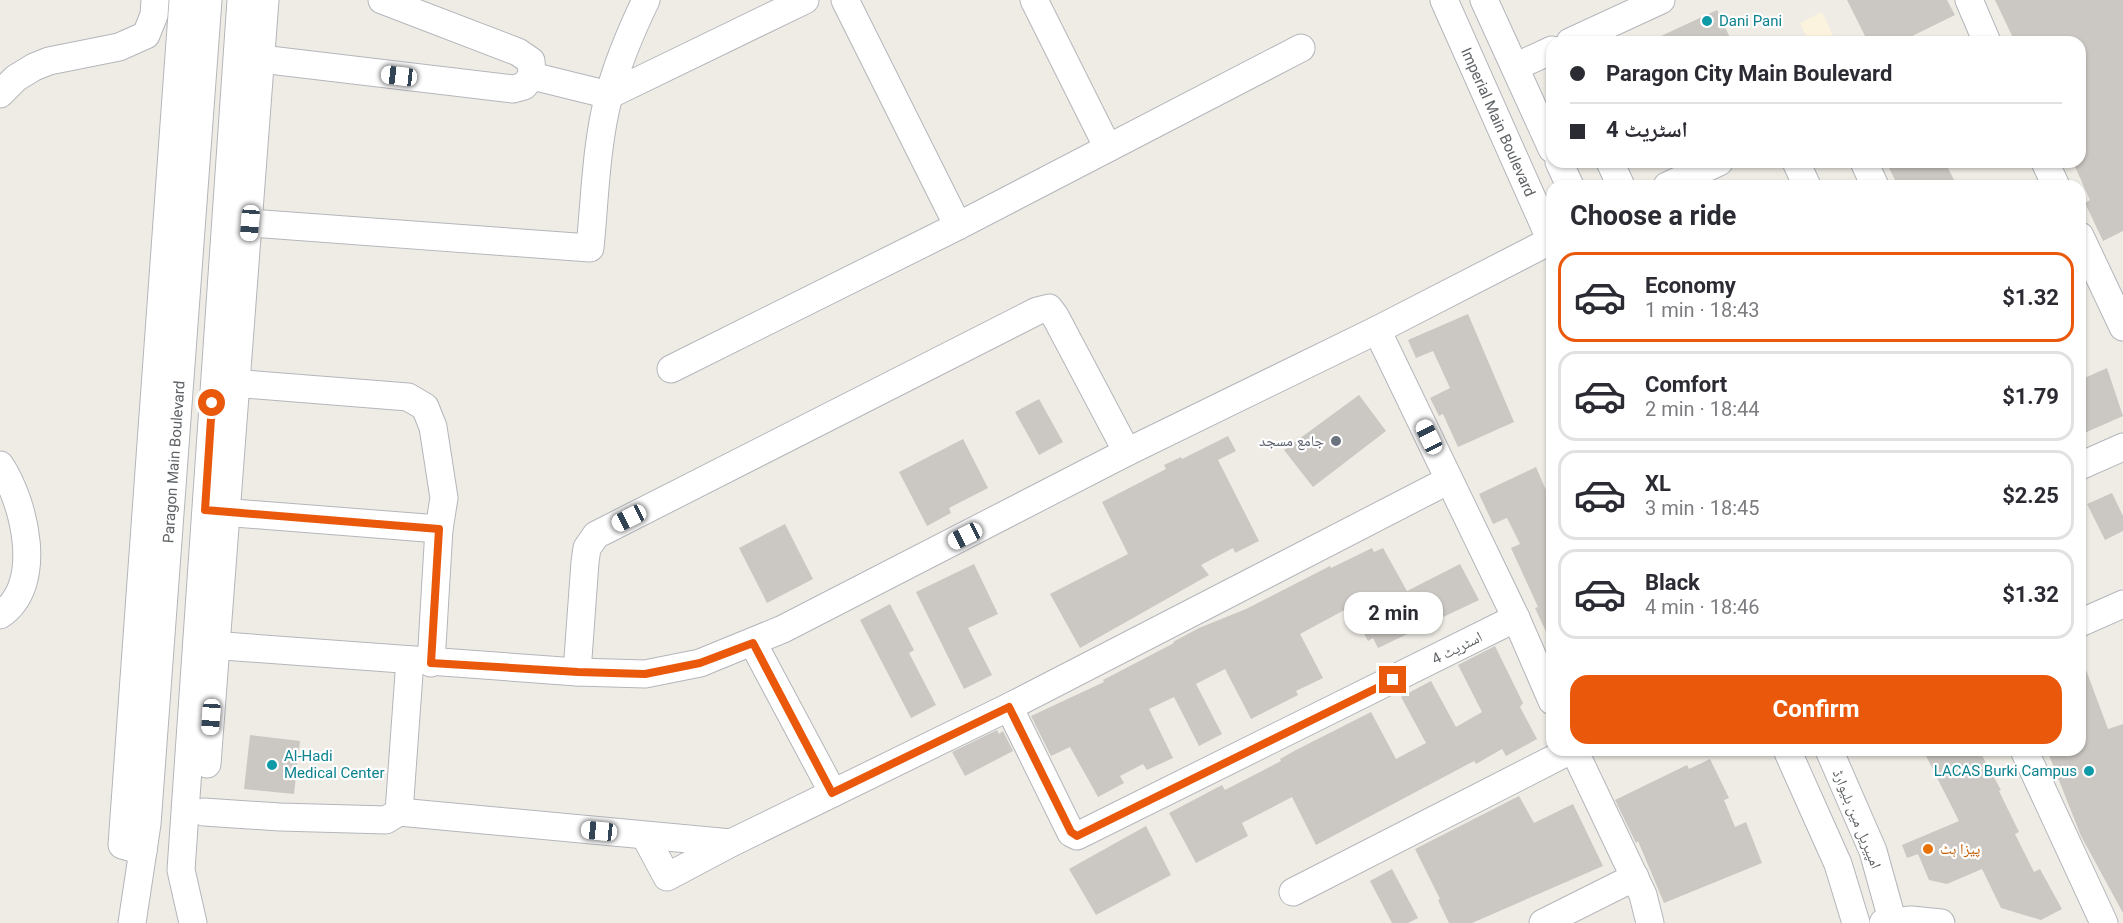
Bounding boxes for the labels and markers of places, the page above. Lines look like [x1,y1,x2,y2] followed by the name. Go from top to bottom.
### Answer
[1719,12,1782,30] place label: Dani Pani
[1700,14,1714,28] marker: Dani Pani
[1259,432,1324,451] place label: جامع مسجد
[1329,434,1343,448] marker: جامع مسجد
[284,747,384,782] place label: Al-Hadi Medical Center
[265,758,279,772] marker: Al-Hadi Medical Center
[1934,762,2077,780] place label: LACAS Burki Campus
[2082,764,2096,778] marker: LACAS Burki Campus
[1940,840,1980,858] place label: پیزا ہٹ
[1921,842,1935,856] marker: پیزا ہٹ

